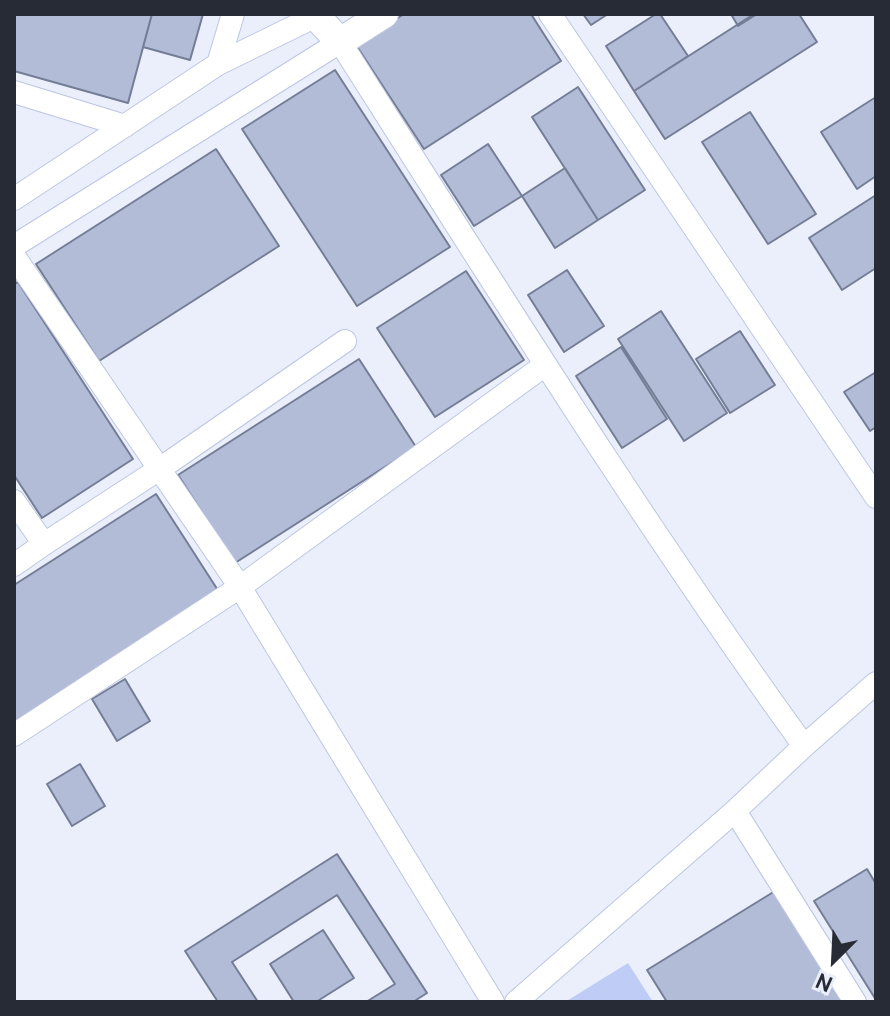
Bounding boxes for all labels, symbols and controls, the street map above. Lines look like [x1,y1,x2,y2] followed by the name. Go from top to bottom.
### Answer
[794,920,874,1000] north arrow
[811,967,837,998] text: N

